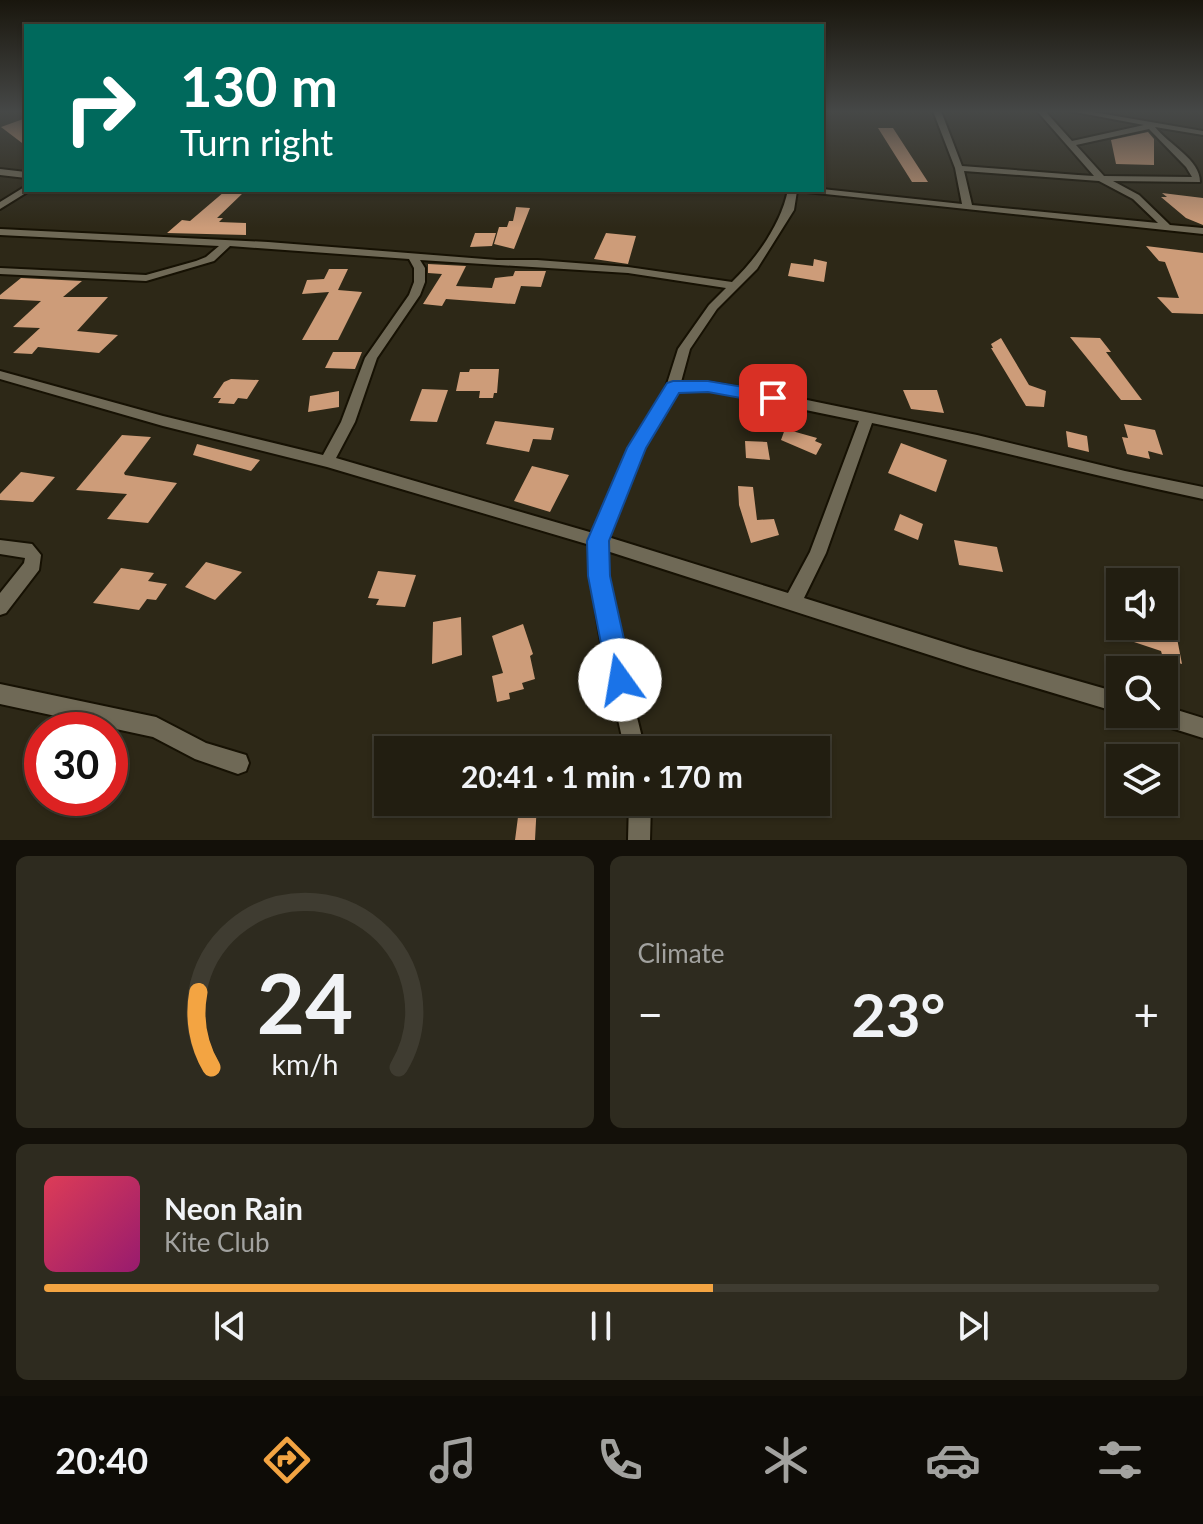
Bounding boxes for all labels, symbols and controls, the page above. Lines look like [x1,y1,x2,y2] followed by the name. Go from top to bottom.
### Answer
[180,52,338,119] text: 130 m
[48,56,152,160] icon: right
[180,120,333,164] text: Turn right
[739,364,807,432] pin
[751,376,795,420] icon: arrive
[1106,568,1178,816] map controls
[1106,568,1178,640] button: sound
[578,638,662,722] position arrow
[1106,656,1178,728] button: search
[24,712,128,816] speed limit sign: 30
[1106,744,1178,816] button: layers
[461,758,743,794] text: 20:41 · 1 min · 170 m
[638,937,724,969] text: Climate
[257,952,353,1052] text: 24
[851,978,946,1050] text: 23°
[638,988,663,1040] text: −
[1133,988,1159,1040] text: +
[271,1047,338,1081] text: km/h
[164,1190,303,1226] text: Neon Rain
[164,1226,270,1258] text: Kite Club
[208,1304,252,1348] icon: previous
[579,1304,623,1348] icon: pause
[951,1304,995,1348] icon: next
[259,1432,315,1488] icon: directions
[425,1432,481,1488] icon: music
[592,1432,648,1488] icon: phone
[758,1432,814,1488] icon: climate
[925,1432,981,1488] icon: car
[1092,1432,1148,1488] icon: filters
[55,1438,148,1482] text: 20:40

